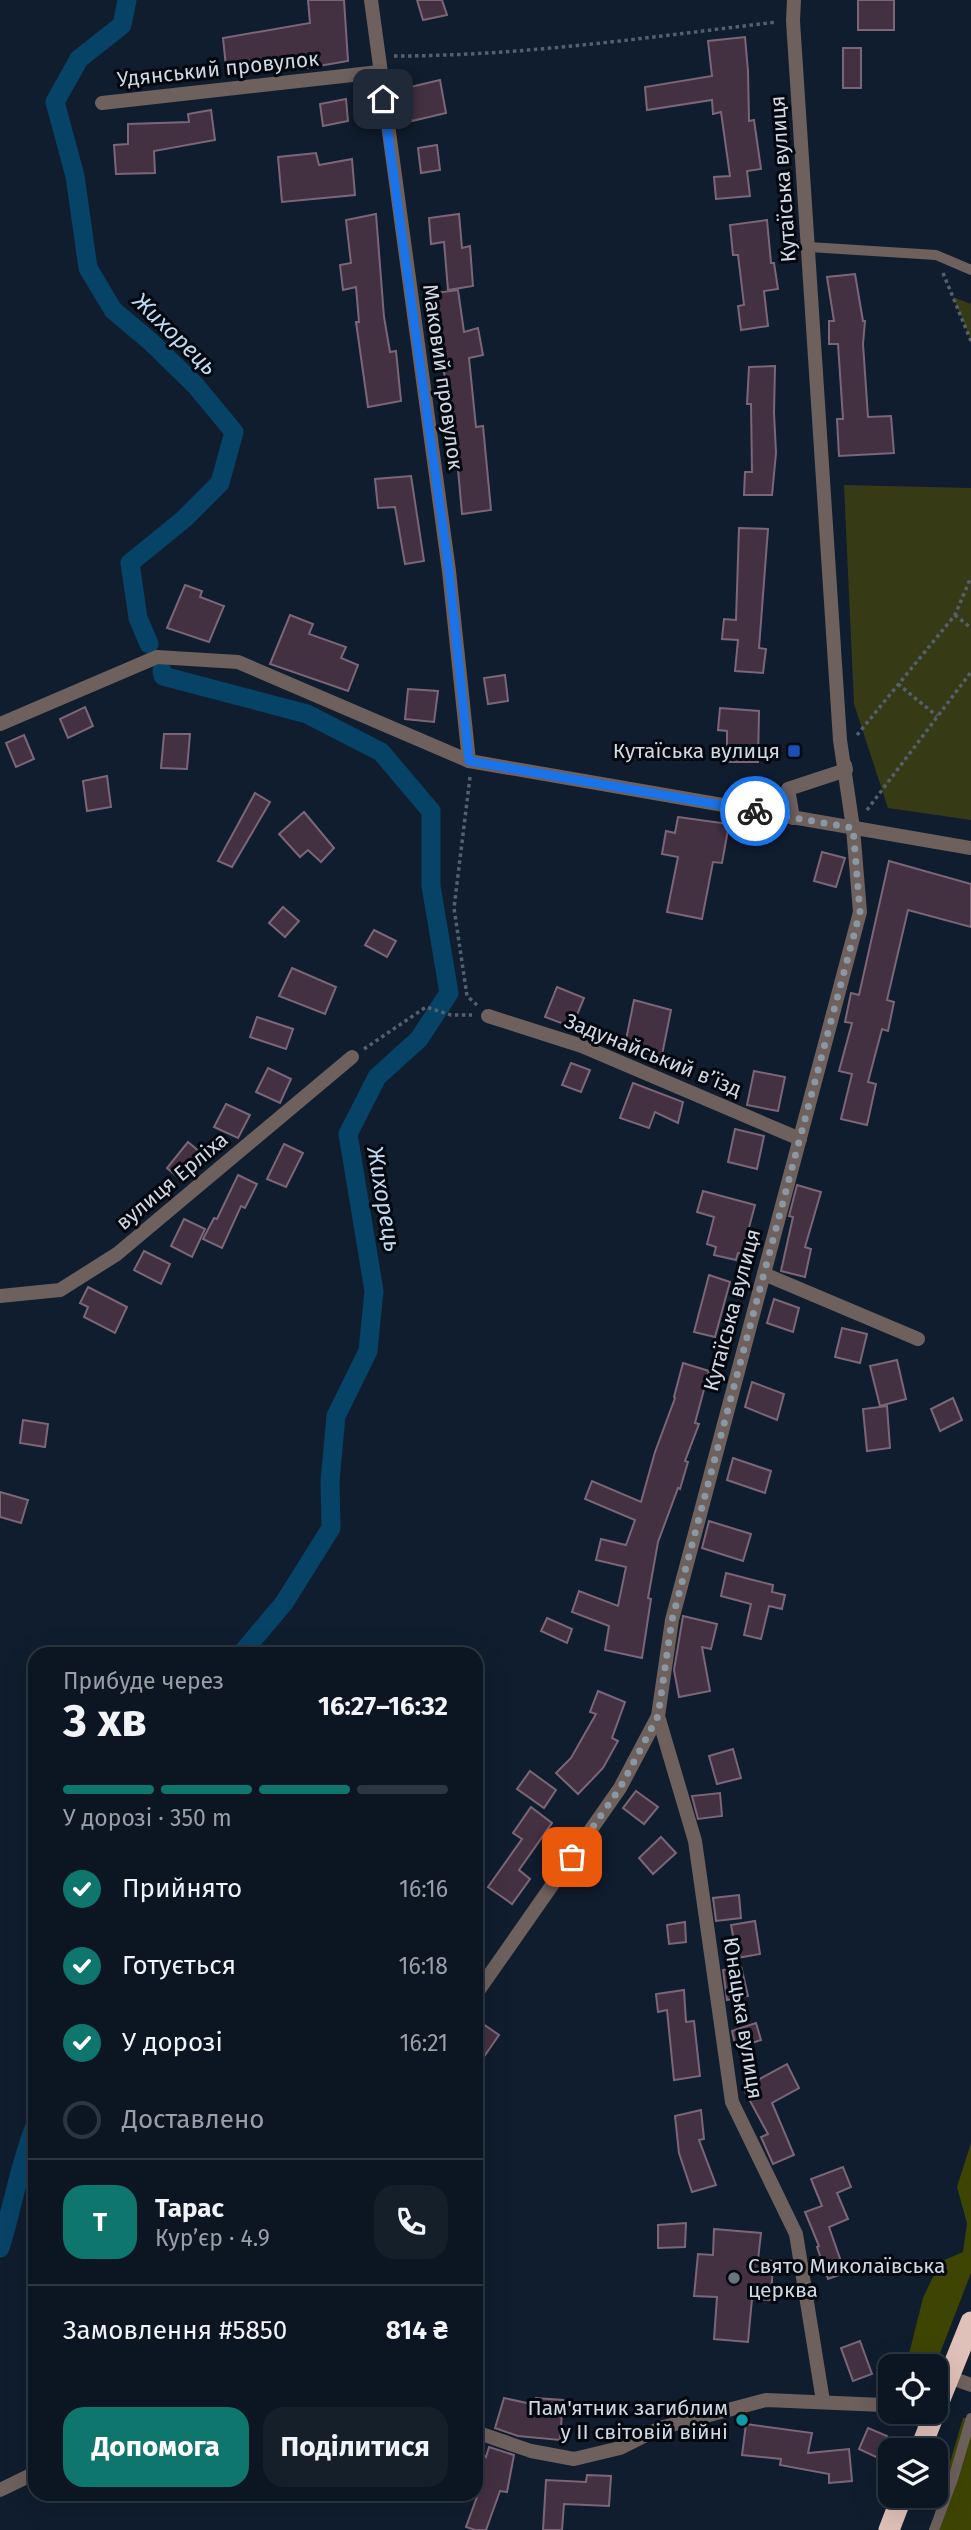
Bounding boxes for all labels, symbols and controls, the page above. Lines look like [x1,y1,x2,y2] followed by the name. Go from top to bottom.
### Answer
[116,45,320,93] street label: Удянський провулок
[353,69,413,129] pin
[364,80,402,118] icon: home
[764,95,802,263] street label: Кутаїська вулиця
[417,282,469,472] street label: Маковий провулок
[126,286,223,381] water label: Жихорець
[613,738,780,764] place label: Кутаїська вулиця
[786,743,802,759] marker: Кутаїська вулиця
[720,776,790,846] courier
[736,792,774,830] icon: bike
[561,1008,745,1102] street label: Задунайський в’їзд
[111,1126,233,1236] street label: вулиця Ерліха
[361,1143,407,1254] water label: Жихорець
[698,1226,766,1394] street label: Кутаїська вулиця
[63,1667,224,1695] text: Прибуде через
[318,1691,448,1722] text: 16:27–16:32
[63,1693,147,1748] text: 3 хв
[63,1804,232,1832] text: У дорозі · 350 m
[542,1827,602,1887] pin
[553,1838,591,1876] icon: bag
[63,1870,101,1908] icon: check
[122,1873,242,1904] text: Прийнято
[399,1875,448,1903] text: 16:16
[717,1935,769,2101] street label: Юнацька вулиця
[63,1947,101,1985] icon: check
[122,1950,236,1981] text: Готується
[399,1952,448,1980] text: 16:18
[63,2024,101,2062] icon: check
[122,2027,223,2058] text: У дорозі
[399,2029,448,2057] text: 16:21
[122,2104,264,2135] text: Доставлено
[374,2185,448,2259] button: phone
[155,2193,224,2224] text: Тарас
[93,2207,107,2238] text: Т
[155,2224,270,2252] text: Кур’єр · 4.9
[748,2253,945,2303] place label: Свято Миколаївська церква
[726,2270,742,2286] marker: Свято Миколаївська церква
[63,2315,287,2346] text: Замовлення #5850
[386,2315,448,2346] text: 814 ₴
[878,2354,948,2508] map controls
[878,2354,948,2424] button: locate
[528,2395,728,2445] place label: Пам'ятник загиблим у II світовій війні
[63,2407,249,2487] button: Допомога
[263,2407,448,2487] button: Поділитися
[734,2412,750,2428] marker: Пам'ятник загиблим у II світовій війні
[878,2438,948,2508] button: layers

